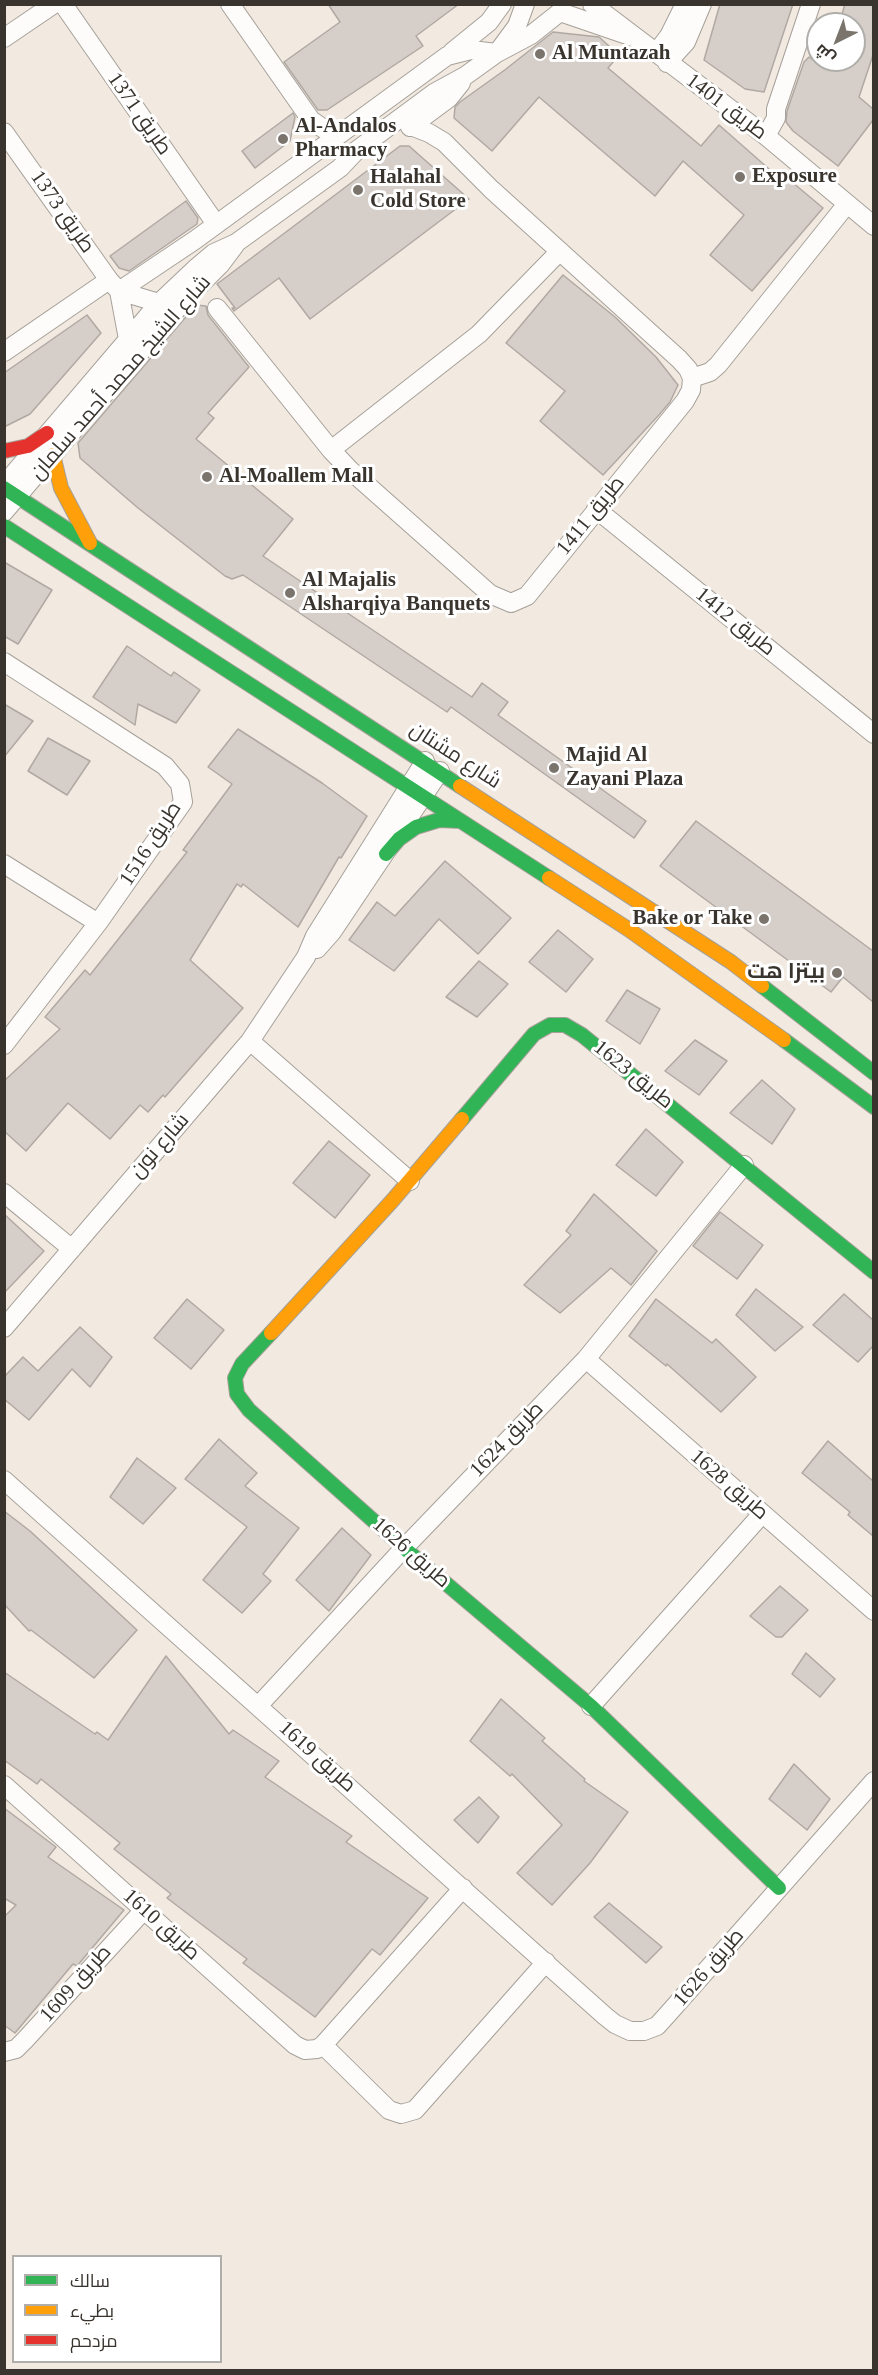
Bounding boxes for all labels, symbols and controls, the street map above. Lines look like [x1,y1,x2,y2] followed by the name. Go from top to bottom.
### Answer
[806,12,866,72] north arrow
[552,41,670,67] place label: Al Muntazah
[812,41,838,67] text: ش
[533,47,547,61] marker: Al Muntazah
[101,68,177,160] street label: طريق 1371
[680,68,772,146] street label: طريق 1401
[295,114,397,164] place label: Al-Andalos Pharmacy
[276,132,290,146] marker: Al-Andalos Pharmacy
[752,164,837,190] place label: Exposure
[370,165,466,215] place label: Halahal Cold Store
[24,166,100,258] street label: طريق 1373
[733,170,747,184] marker: Exposure
[351,183,365,197] marker: Halahal Cold Store
[25,271,217,485] street label: شارع الشيخ محمد أحمد سلمان
[219,464,374,490] place label: Al-Moallem Mall
[200,470,214,484] marker: Al-Moallem Mall
[551,471,631,561] street label: طريق 1411
[302,568,490,618] place label: Al Majalis Alsharqiya Banquets
[690,582,780,662] street label: طريق 1412
[283,586,297,600] marker: Al Majalis Alsharqiya Banquets
[405,717,505,795] street label: شارع مشتان
[566,743,683,793] place label: Majid Al Zayani Plaza
[547,761,561,775] marker: Majid Al Zayani Plaza
[114,797,188,891] street label: طريق 1516
[633,906,752,932] place label: Bake or Take
[757,912,771,926] marker: Bake or Take
[747,960,825,986] place label: بيتزا هت
[830,966,844,980] marker: بيتزا هت
[588,1035,678,1115] street label: طريق 1623
[125,1108,195,1184] street label: شارع نون
[465,1397,549,1483] street label: طريق 1624
[685,1444,773,1526] street label: طريق 1628
[367,1512,455,1594] street label: طريق 1626
[273,1716,361,1798] street label: طريق 1619
[117,1884,205,1966] street label: طريق 1610
[668,1924,750,2012] street label: طريق 1626
[35,1940,117,2028] street label: طريق 1609
[12,2255,222,2363] legend
[70,2271,110,2291] text: سالك
[70,2301,114,2321] text: بطيء
[70,2331,118,2351] text: مزدحم

